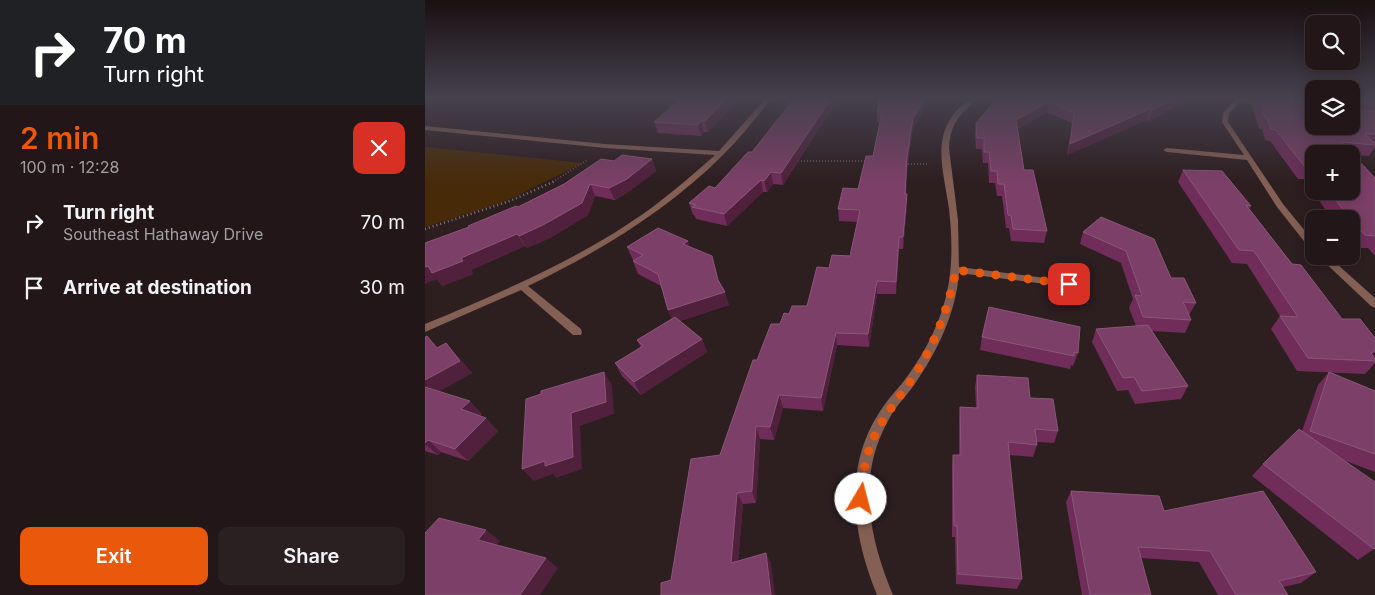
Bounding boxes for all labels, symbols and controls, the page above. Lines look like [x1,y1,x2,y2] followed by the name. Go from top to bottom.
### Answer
[1305,15,1360,265] map controls
[1305,15,1360,70] button: search
[103,19,187,61] text: 70 m
[20,20,85,85] icon: right
[103,61,204,87] text: Turn right
[1305,80,1360,135] button: layers
[20,120,99,156] text: 2 min
[353,122,405,174] button: close
[1305,145,1360,200] button: +
[20,157,119,177] text: 100 m · 12:28
[63,201,154,224] text: Turn right
[20,209,48,237] icon: right
[1305,210,1360,265] button: −
[361,211,405,234] text: 70 m
[63,224,263,244] text: Southeast Hathaway Drive
[1048,263,1090,305] pin
[1055,270,1083,298] icon: arrive
[20,274,48,302] icon: arrive
[63,276,252,299] text: Arrive at destination
[359,276,405,299] text: 30 m
[834,472,886,524] position arrow
[20,527,208,585] button: Exit
[218,527,405,585] button: Share

